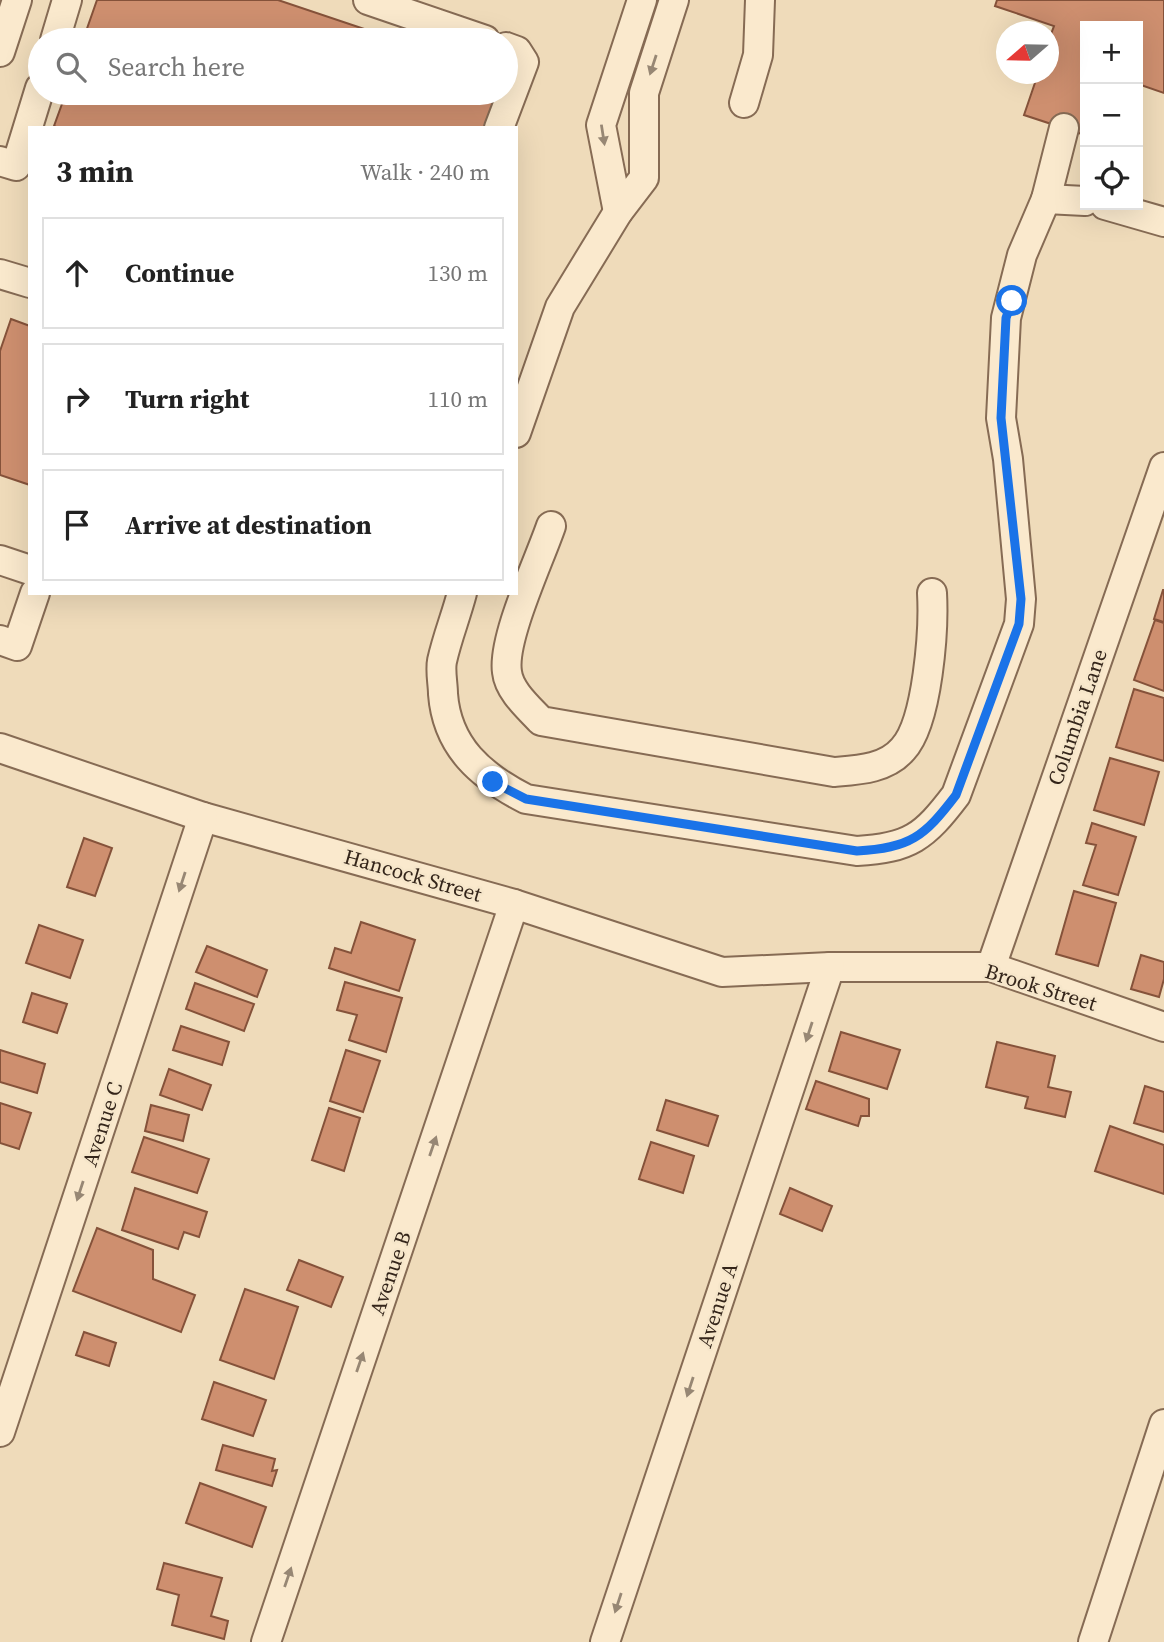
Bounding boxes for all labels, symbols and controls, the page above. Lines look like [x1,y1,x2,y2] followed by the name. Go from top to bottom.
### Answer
[996,21,1059,84] north arrow
[1080,21,1143,210] map controls
[1080,21,1143,84] button: +
[28,28,518,105] search box
[52,48,90,86] icon: search
[108,49,245,85] text: Search here
[647,55,658,76] one-way arrow
[1080,84,1143,147] button: −
[598,124,609,146] one-way arrow
[1080,147,1143,210] button: locate
[56,151,134,192] text: 3 min
[360,156,490,188] text: Walk · 240 m
[58,254,96,292] icon: ahead
[125,255,234,291] text: Continue
[427,257,488,289] text: 130 m
[996,285,1027,316] route start
[58,380,96,418] icon: right
[125,381,249,417] text: Turn right
[427,383,488,415] text: 110 m
[58,506,96,544] icon: arrive
[125,507,372,543] text: Arrive at destination
[1040,645,1114,789] street label: Columbia Lane
[477,766,508,797] route end
[341,842,485,909] street label: Hancock Street
[176,871,186,892] one-way arrow
[982,956,1101,1018] street label: Brook Street
[803,1021,813,1042] one-way arrow
[75,1078,129,1170] street label: Avenue C
[428,1135,439,1156] one-way arrow
[74,1181,84,1202] one-way arrow
[362,1227,418,1319] street label: Avenue B
[690,1259,744,1351] street label: Avenue A
[355,1351,366,1372] one-way arrow
[684,1377,695,1398] one-way arrow
[283,1567,294,1588] one-way arrow
[612,1592,623,1613] one-way arrow

